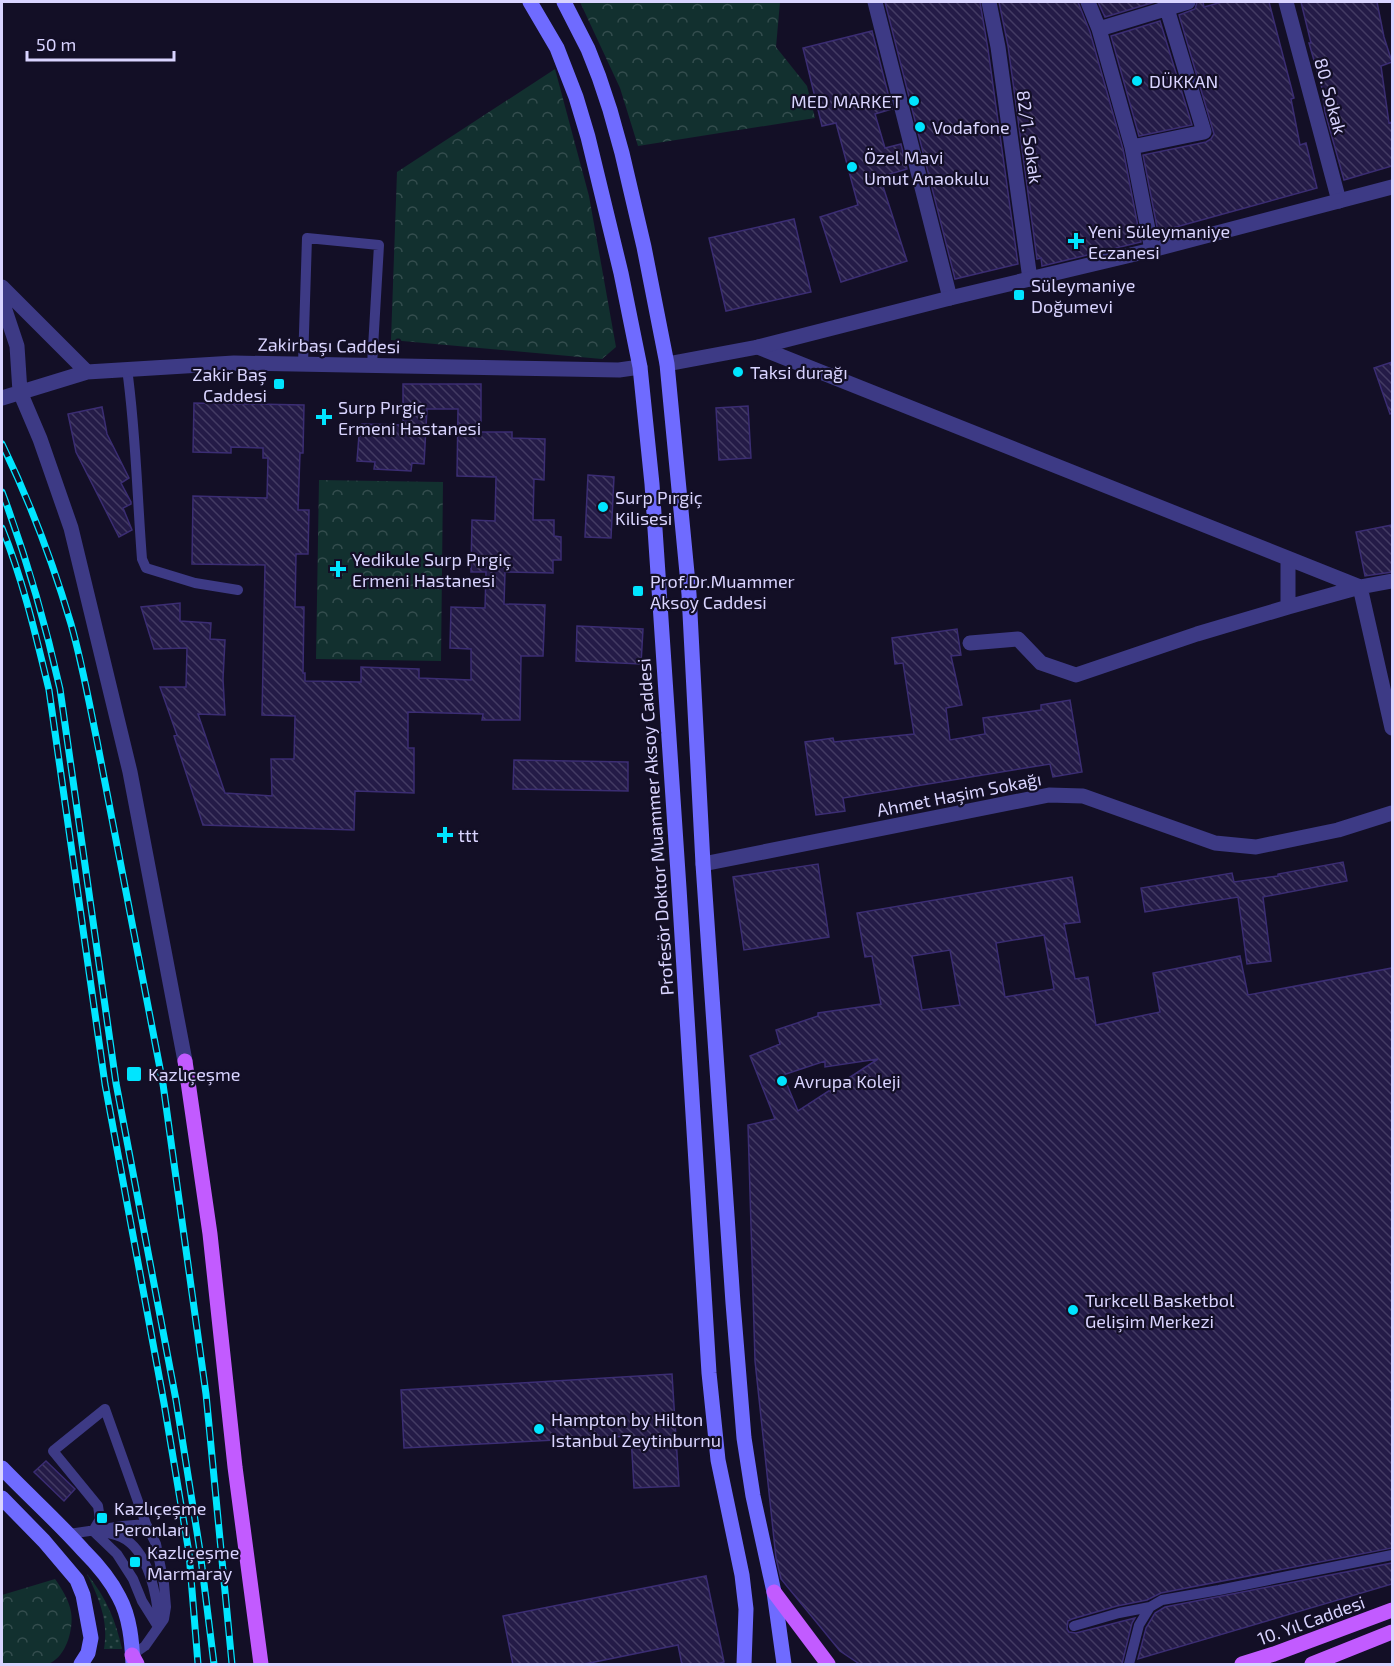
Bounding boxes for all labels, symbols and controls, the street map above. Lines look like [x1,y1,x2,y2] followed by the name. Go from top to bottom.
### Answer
[27,24,174,62] scale bar
[36,33,76,55] text: 50 m
[1310,55,1352,137] street label: 80. Sokak
[1149,70,1218,92] place label: DÜKKAN
[1130,74,1144,88] marker: DÜKKAN
[1013,89,1047,185] street label: 82/1. Sokak
[791,90,903,112] place label: MED MARKET
[907,94,921,108] marker: MED MARKET
[932,116,1010,138] place label: Vodafone
[913,120,927,134] marker: Vodafone
[864,146,989,189] place label: Özel Mavi Umut Anaokulu
[845,160,859,174] marker: Özel Mavi Umut Anaokulu
[1088,220,1230,263] place label: Yeni Süleymaniye Eczanesi
[1069,234,1083,248] marker: Yeni Süleymaniye Eczanesi
[1031,274,1136,317] place label: Süleymaniye Doğumevi
[1012,288,1026,302] marker: Süleymaniye Doğumevi
[257,333,401,358] street label: Zakirbaşı Caddesi
[750,361,848,383] place label: Taksi durağı
[192,363,267,406] place label: Zakir Baş Caddesi
[731,365,745,379] marker: Taksi durağı
[272,377,286,391] marker: Zakir Baş Caddesi
[338,396,481,439] place label: Surp Pırgiç Ermeni Hastanesi
[315,408,333,426] marker: Surp Pırgiç Ermeni Hastanesi
[615,486,703,529] place label: Surp Pırgiç Kilisesi
[596,500,610,514] marker: Surp Pırgiç Kilisesi
[352,548,512,591] place label: Yedikule Surp Pırgiç Ermeni Hastanesi
[329,560,347,578] marker: Yedikule Surp Pırgiç Ermeni Hastanesi
[650,570,795,613] place label: Prof.Dr.Muammer Aksoy Caddesi
[631,584,645,598] marker: Prof.Dr.Muammer Aksoy Caddesi
[632,658,678,996] street label: Profesör Doktor Muammer Aksoy Caddesi
[875,767,1043,822] street label: Ahmet Haşim Sokağı
[458,824,479,846] place label: ttt
[436,826,454,844] marker: ttt
[148,1063,240,1086] place label: Kazlıçeşme
[125,1065,143,1083] marker: Kazlıçeşme
[794,1070,901,1092] place label: Avrupa Koleji
[775,1074,789,1088] marker: Avrupa Koleji
[1085,1289,1235,1333] place label: Turkcell Basketbol Gelişim Merkezi
[1066,1303,1080,1317] marker: Turkcell Basketbol Gelişim Merkezi
[551,1408,721,1451] place label: Hampton by Hilton Istanbul Zeytinburnu
[532,1422,546,1436] marker: Hampton by Hilton Istanbul Zeytinburnu
[114,1497,206,1540] place label: Kazlıçeşme Peronları
[95,1511,109,1525] marker: Kazlıçeşme Peronları
[147,1541,239,1584] place label: Kazlıçeşme Marmaray
[128,1555,142,1569] marker: Kazlıçeşme Marmaray
[1254,1590,1368,1650] street label: 10. Yıl Caddesi

